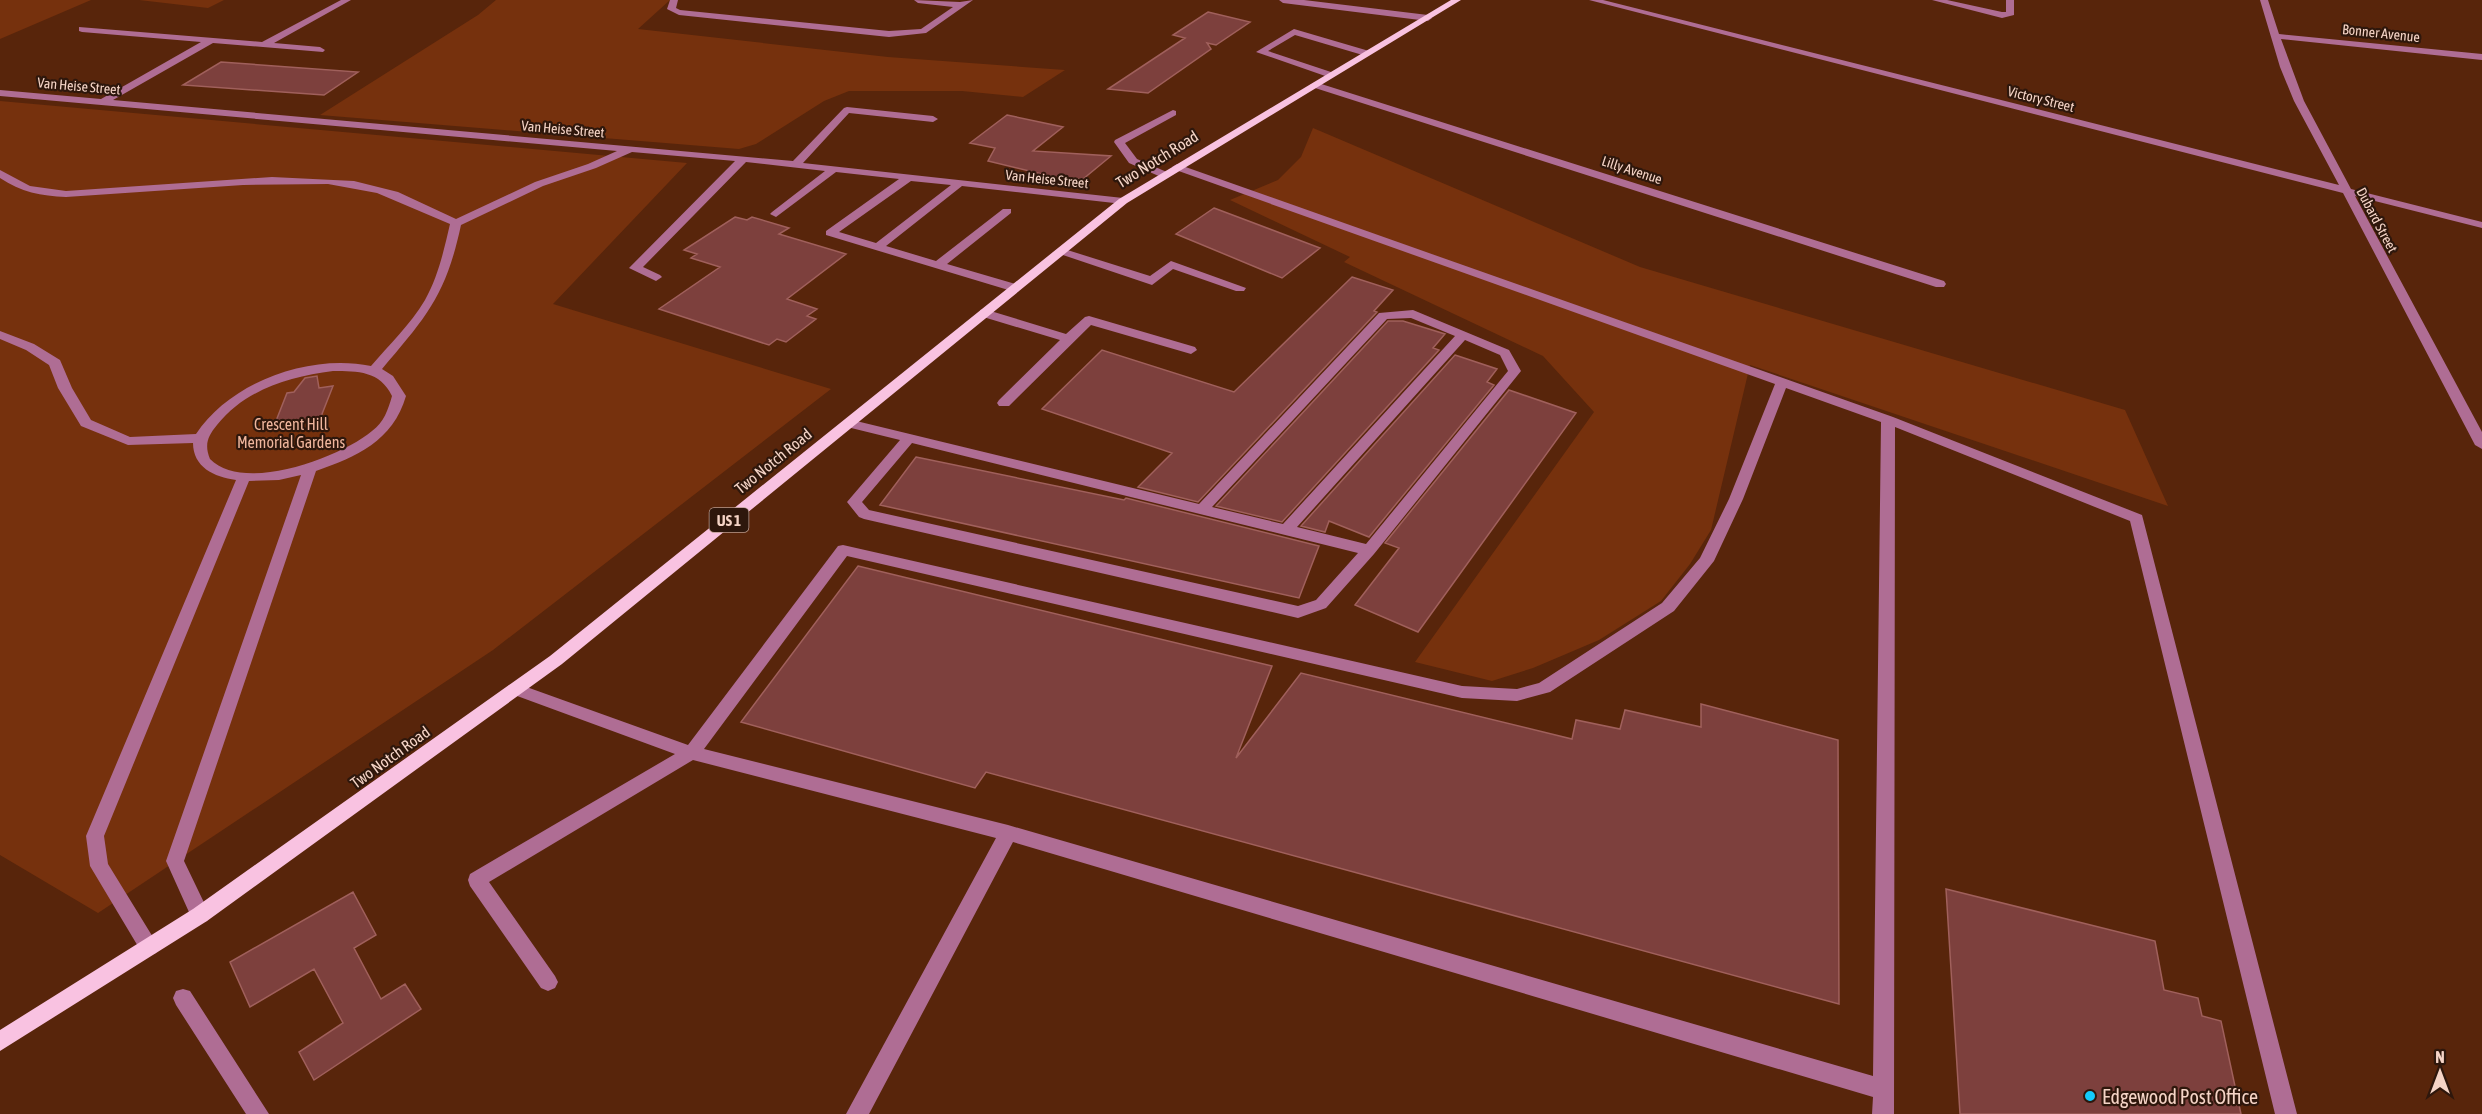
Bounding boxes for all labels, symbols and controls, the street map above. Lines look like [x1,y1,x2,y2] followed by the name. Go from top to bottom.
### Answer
[2341,21,2421,45] street label: Bonner Avenue
[37,74,121,98] street label: Van Heise Street
[2006,83,2076,115] street label: Victory Street
[521,117,605,141] street label: Van Heise Street
[1113,127,1201,191] street label: Two Notch Road
[1600,153,1664,187] street label: Lilly Avenue
[1005,167,1089,191] street label: Van Heise Street
[2353,185,2401,255] street label: Dubard Street
[237,415,345,451] park label: Crescent Hill Memorial Gardens
[731,425,815,497] street label: Two Notch Road
[710,508,748,532] road number: US 1
[347,722,433,792] street label: Two Notch Road
[2410,1042,2470,1102] north arrow
[2435,1048,2445,1066] text: N
[2102,1085,2258,1108] place label: Edgewood Post Office
[2083,1089,2097,1103] marker: Edgewood Post Office

